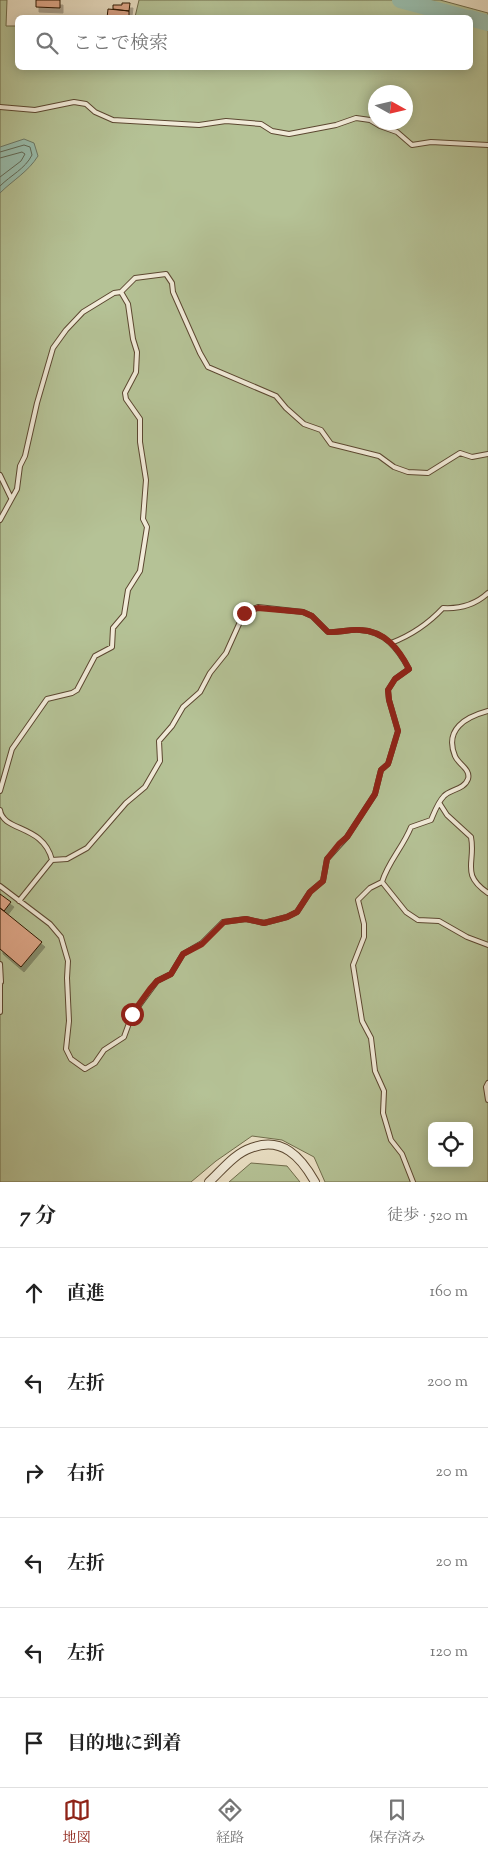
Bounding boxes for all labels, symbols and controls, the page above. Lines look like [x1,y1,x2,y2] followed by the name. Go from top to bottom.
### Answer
[15,15,473,70] search box
[33,29,61,57] icon: search
[73,31,168,58] text: ここで検索
[368,85,413,130] north arrow
[233,602,256,625] route end
[121,1003,144,1026] route start
[428,1122,473,1167] map controls
[428,1122,473,1167] button: locate
[20,1202,56,1232] text: 7 分
[387,1205,468,1228] text: 徒歩 · 520 m
[20,1279,48,1307] icon: ahead
[67,1281,105,1308] text: 直進
[430,1281,468,1304] text: 160 m
[20,1369,48,1397] icon: left
[67,1371,105,1398] text: 左折
[427,1371,468,1394] text: 200 m
[20,1459,48,1487] icon: right
[67,1461,105,1488] text: 右折
[435,1461,468,1484] text: 20 m
[20,1549,48,1577] icon: left
[67,1551,105,1578] text: 左折
[435,1551,468,1574] text: 20 m
[20,1639,48,1667] icon: left
[67,1641,105,1668] text: 左折
[430,1641,468,1664] text: 120 m
[20,1729,48,1757] icon: arrive
[67,1731,181,1758] text: 目的地に到着
[63,1796,91,1849] tab: 地図
[216,1796,244,1849] tab: 経路
[369,1796,425,1849] tab: 保存済み

